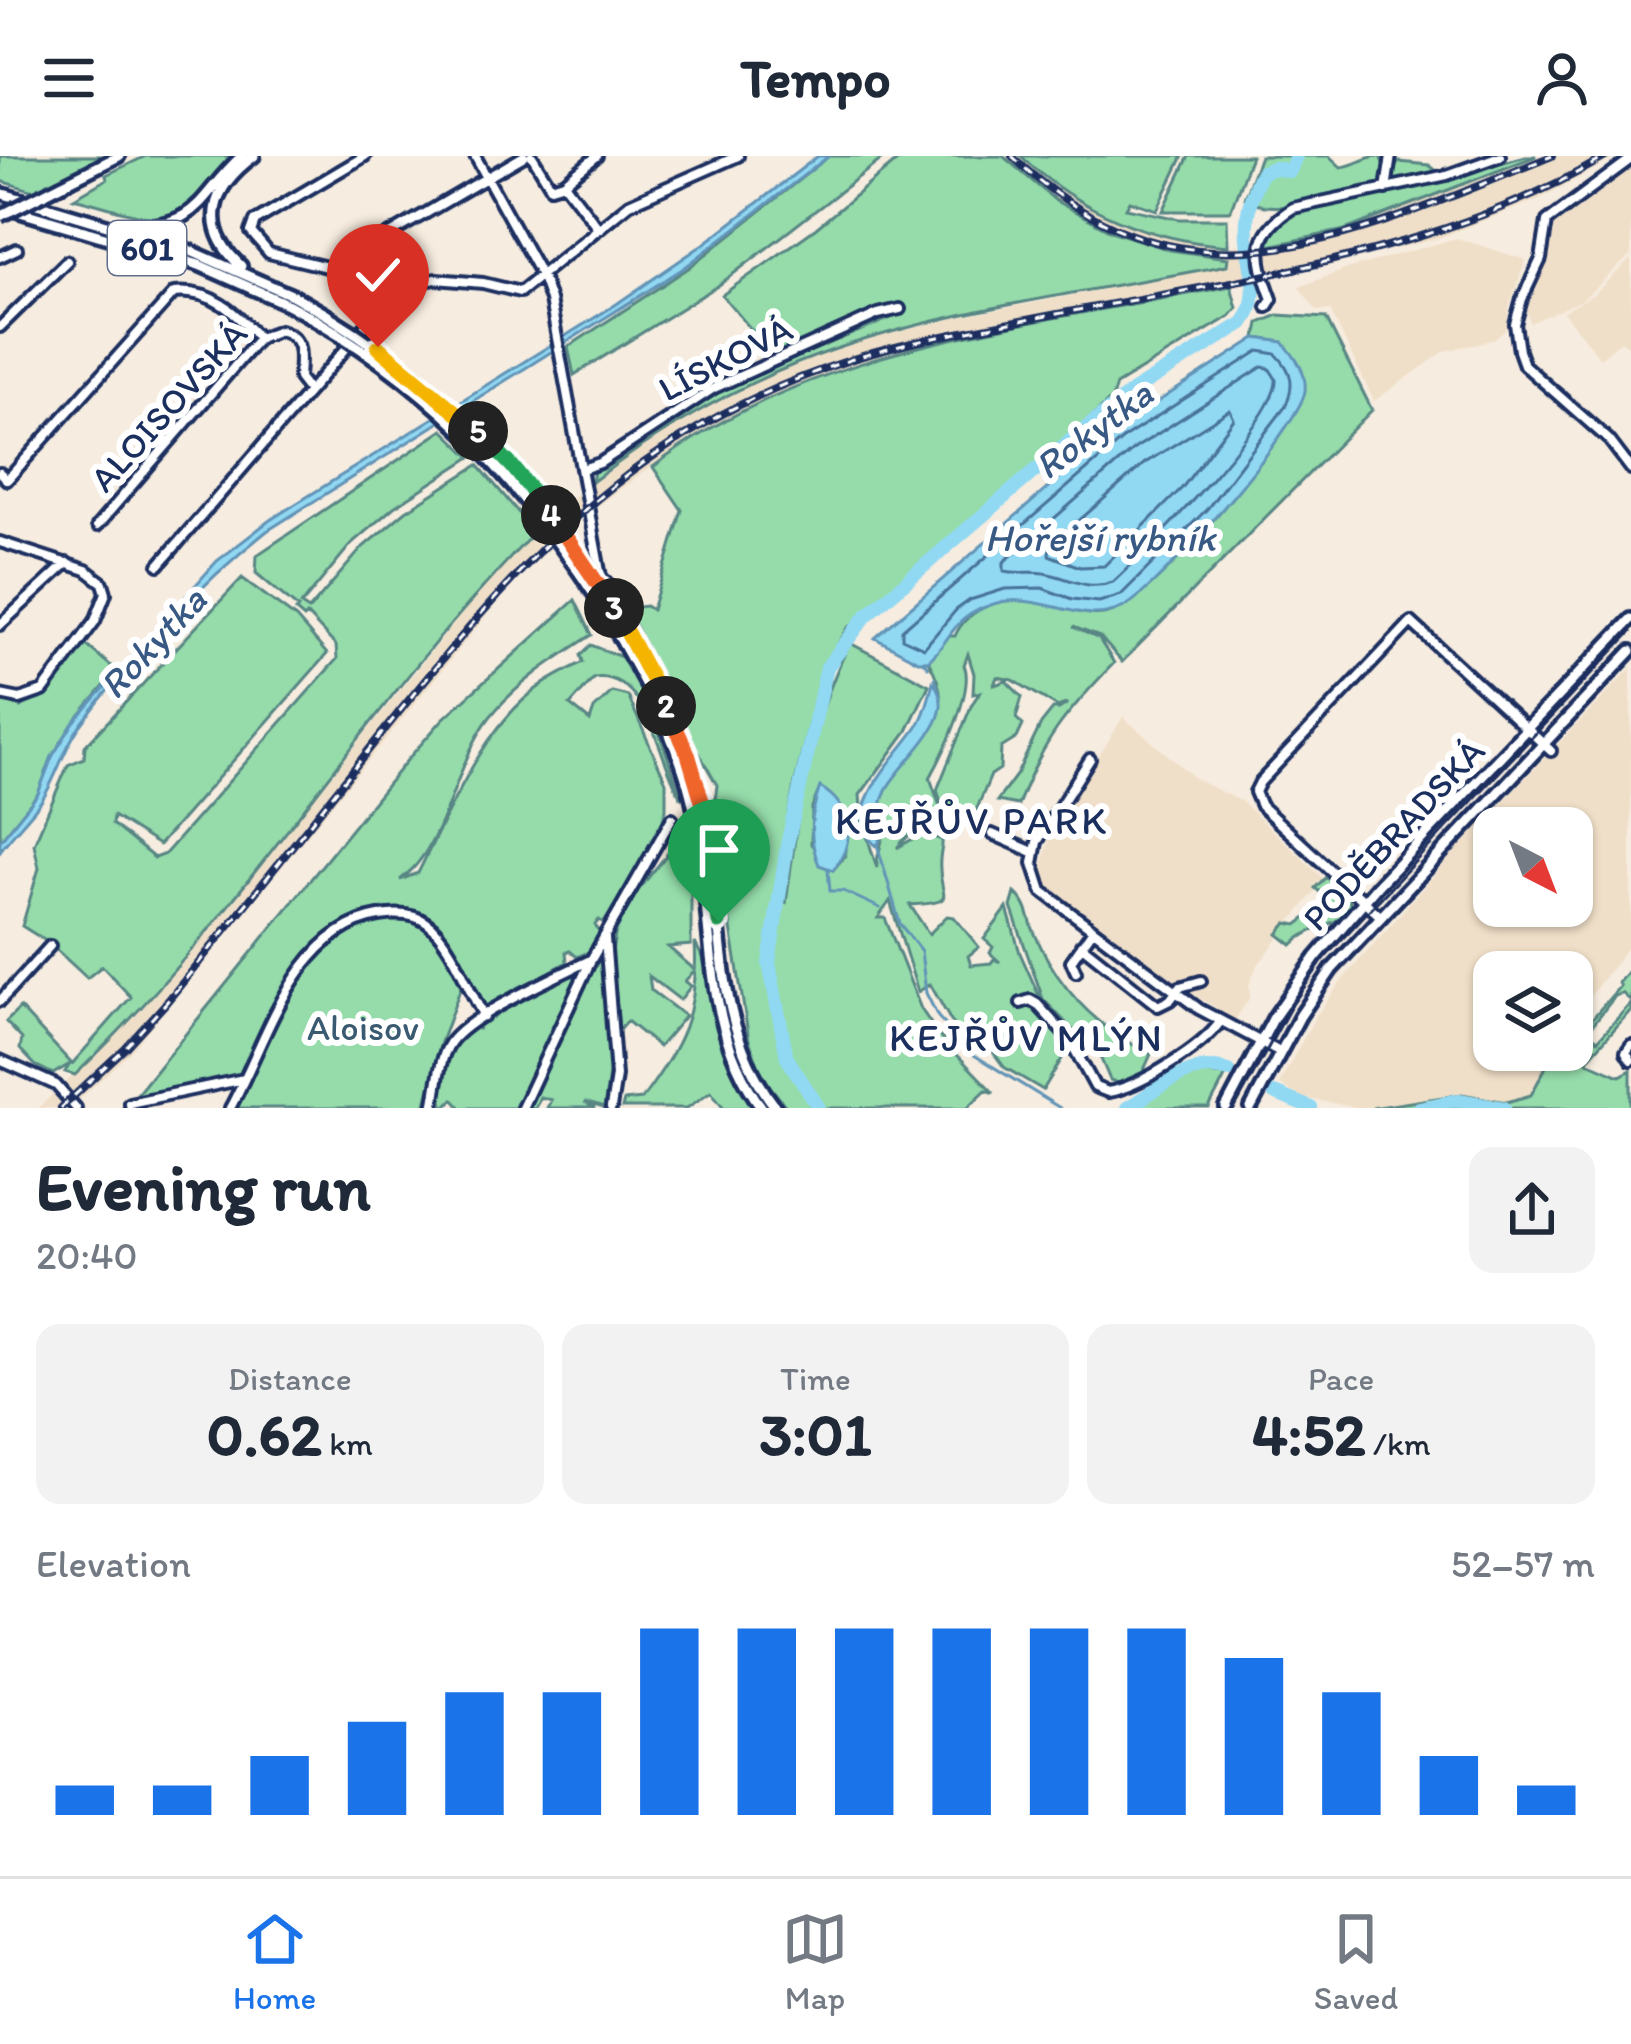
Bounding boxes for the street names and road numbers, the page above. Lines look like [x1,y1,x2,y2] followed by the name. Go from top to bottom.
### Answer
[108,221,186,275] road number: 601
[651,307,799,410] street label: LÍSKOVÁ
[81,312,256,500] street label: ALOISOVSKÁ
[1294,729,1493,939] street label: PODĚBRADSKÁ

